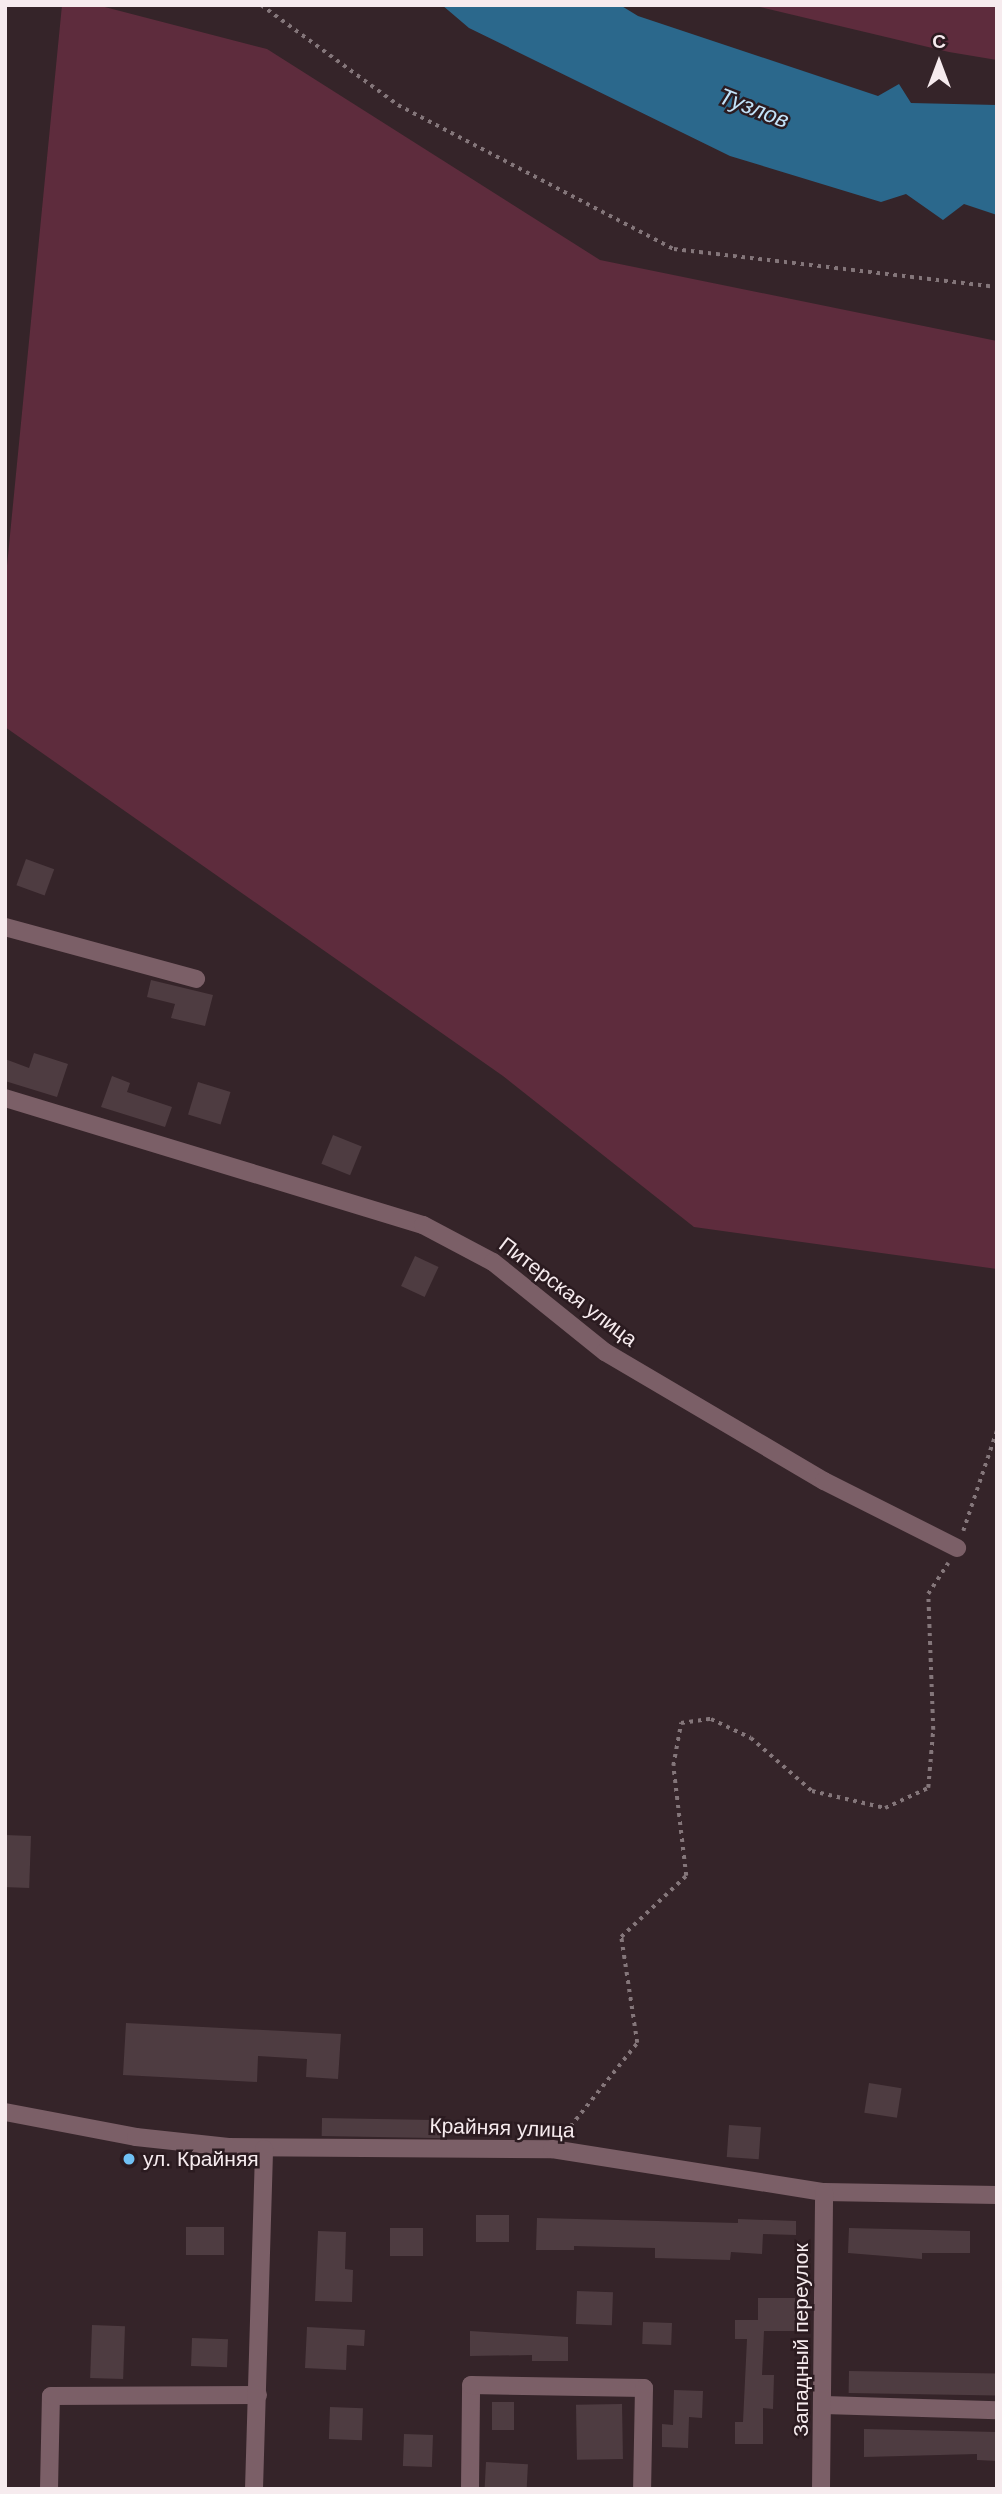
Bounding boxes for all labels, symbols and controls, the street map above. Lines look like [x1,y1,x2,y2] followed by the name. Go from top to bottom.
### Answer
[904,28,974,98] north arrow
[932,31,946,52] text: С
[715,82,793,134] water label: Тузлов
[494,1232,642,1352] street label: Питерская улица
[429,2113,575,2143] street label: Крайняя улица
[143,2146,259,2172] place label: ул. Крайняя
[121,2151,137,2167] marker: ул. Крайняя
[788,2243,814,2437] street label: Западный переулок

